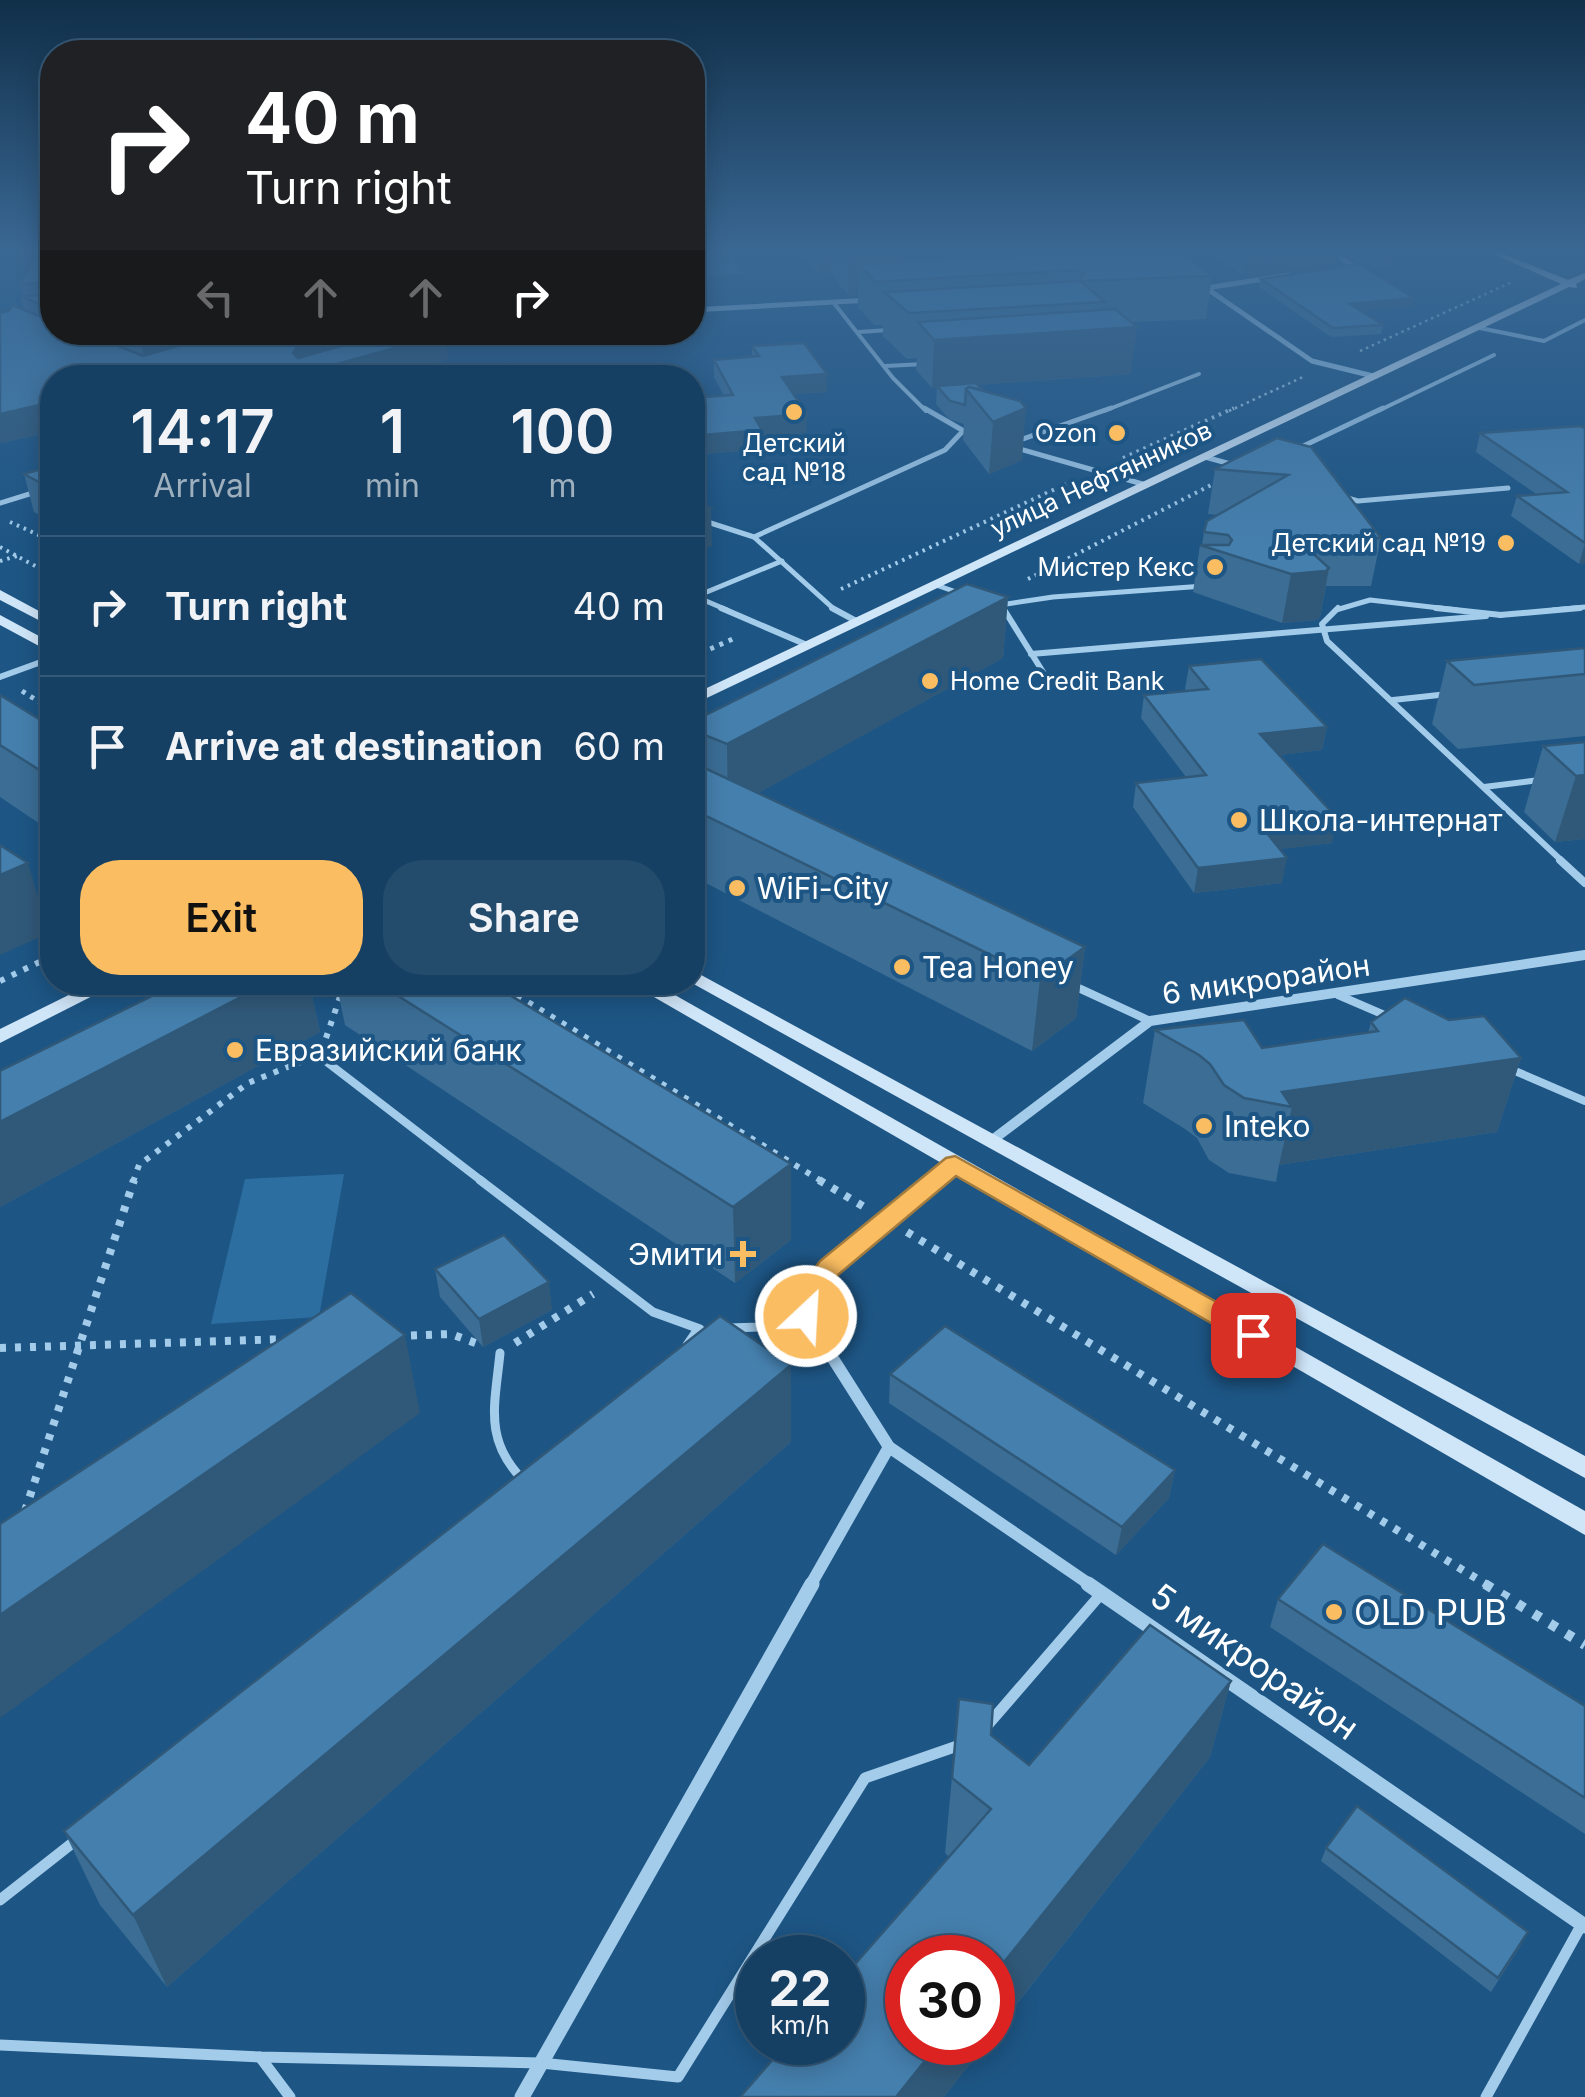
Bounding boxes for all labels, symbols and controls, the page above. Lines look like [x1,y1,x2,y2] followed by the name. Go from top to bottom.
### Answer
[245,75,420,160] text: 40 m
[80,80,210,210] icon: right
[245,160,452,215] text: Turn right
[188,270,243,325] icon: left
[293,270,348,325] icon: ahead
[398,270,453,325] icon: ahead
[503,270,558,325] icon: right
[130,395,275,467] text: 14:17
[380,395,405,467] text: 1
[510,395,615,467] text: 100
[783,401,805,423] marker: Детский сад №18
[986,415,1216,543] street label: улица Нефтянников
[1035,418,1097,448] place label: Ozon
[1106,422,1128,444] marker: Ozon
[742,428,846,487] place label: Детский сад №18
[153,466,252,505] text: Arrival
[365,466,420,505] text: min
[548,466,576,505] text: m
[1271,528,1486,558] place label: Детский сад №19
[1495,532,1517,554] marker: Детский сад №19
[1038,552,1195,582] place label: Мистер Кекс
[1204,556,1226,578] marker: Мистер Кекс
[80,579,135,634] icon: right
[165,583,347,629] text: Turn right
[573,583,665,629] text: 40 m
[950,666,1165,696] place label: Home Credit Bank
[919,670,941,692] marker: Home Credit Bank
[80,719,135,774] icon: arrive
[165,723,543,769] text: Arrive at destination
[573,723,665,769] text: 60 m
[1259,802,1503,838] place label: Школа-интернат
[1228,809,1250,831] marker: Школа-интернат
[80,860,363,975] button: Exit
[383,860,665,975] button: Share
[757,870,889,906] place label: WiFi-City
[726,877,748,899] marker: WiFi-City
[1160,947,1372,1011] street label: 6 микрорайон
[922,949,1074,985] place label: Tea Honey
[891,956,913,978] marker: Tea Honey
[255,1032,522,1068] place label: Евразийский банк
[224,1039,246,1061] marker: Евразийский банк
[1224,1108,1311,1144] place label: Inteko
[1193,1115,1215,1137] marker: Inteko
[628,1236,723,1272] place label: Эмити
[732,1243,754,1265] marker: Эмити
[754,1264,858,1368] position arrow
[1211,1293,1296,1378] pin
[1226,1308,1281,1363] icon: arrive
[1143,1574,1367,1748] street label: 5 микрорайон
[1354,1591,1507,1633] place label: OLD PUB
[1323,1601,1345,1623] marker: OLD PUB
[885,1935,1015,2065] speed limit sign: 30
[769,1958,832,2018] text: 22
[770,2010,830,2040] text: km/h

